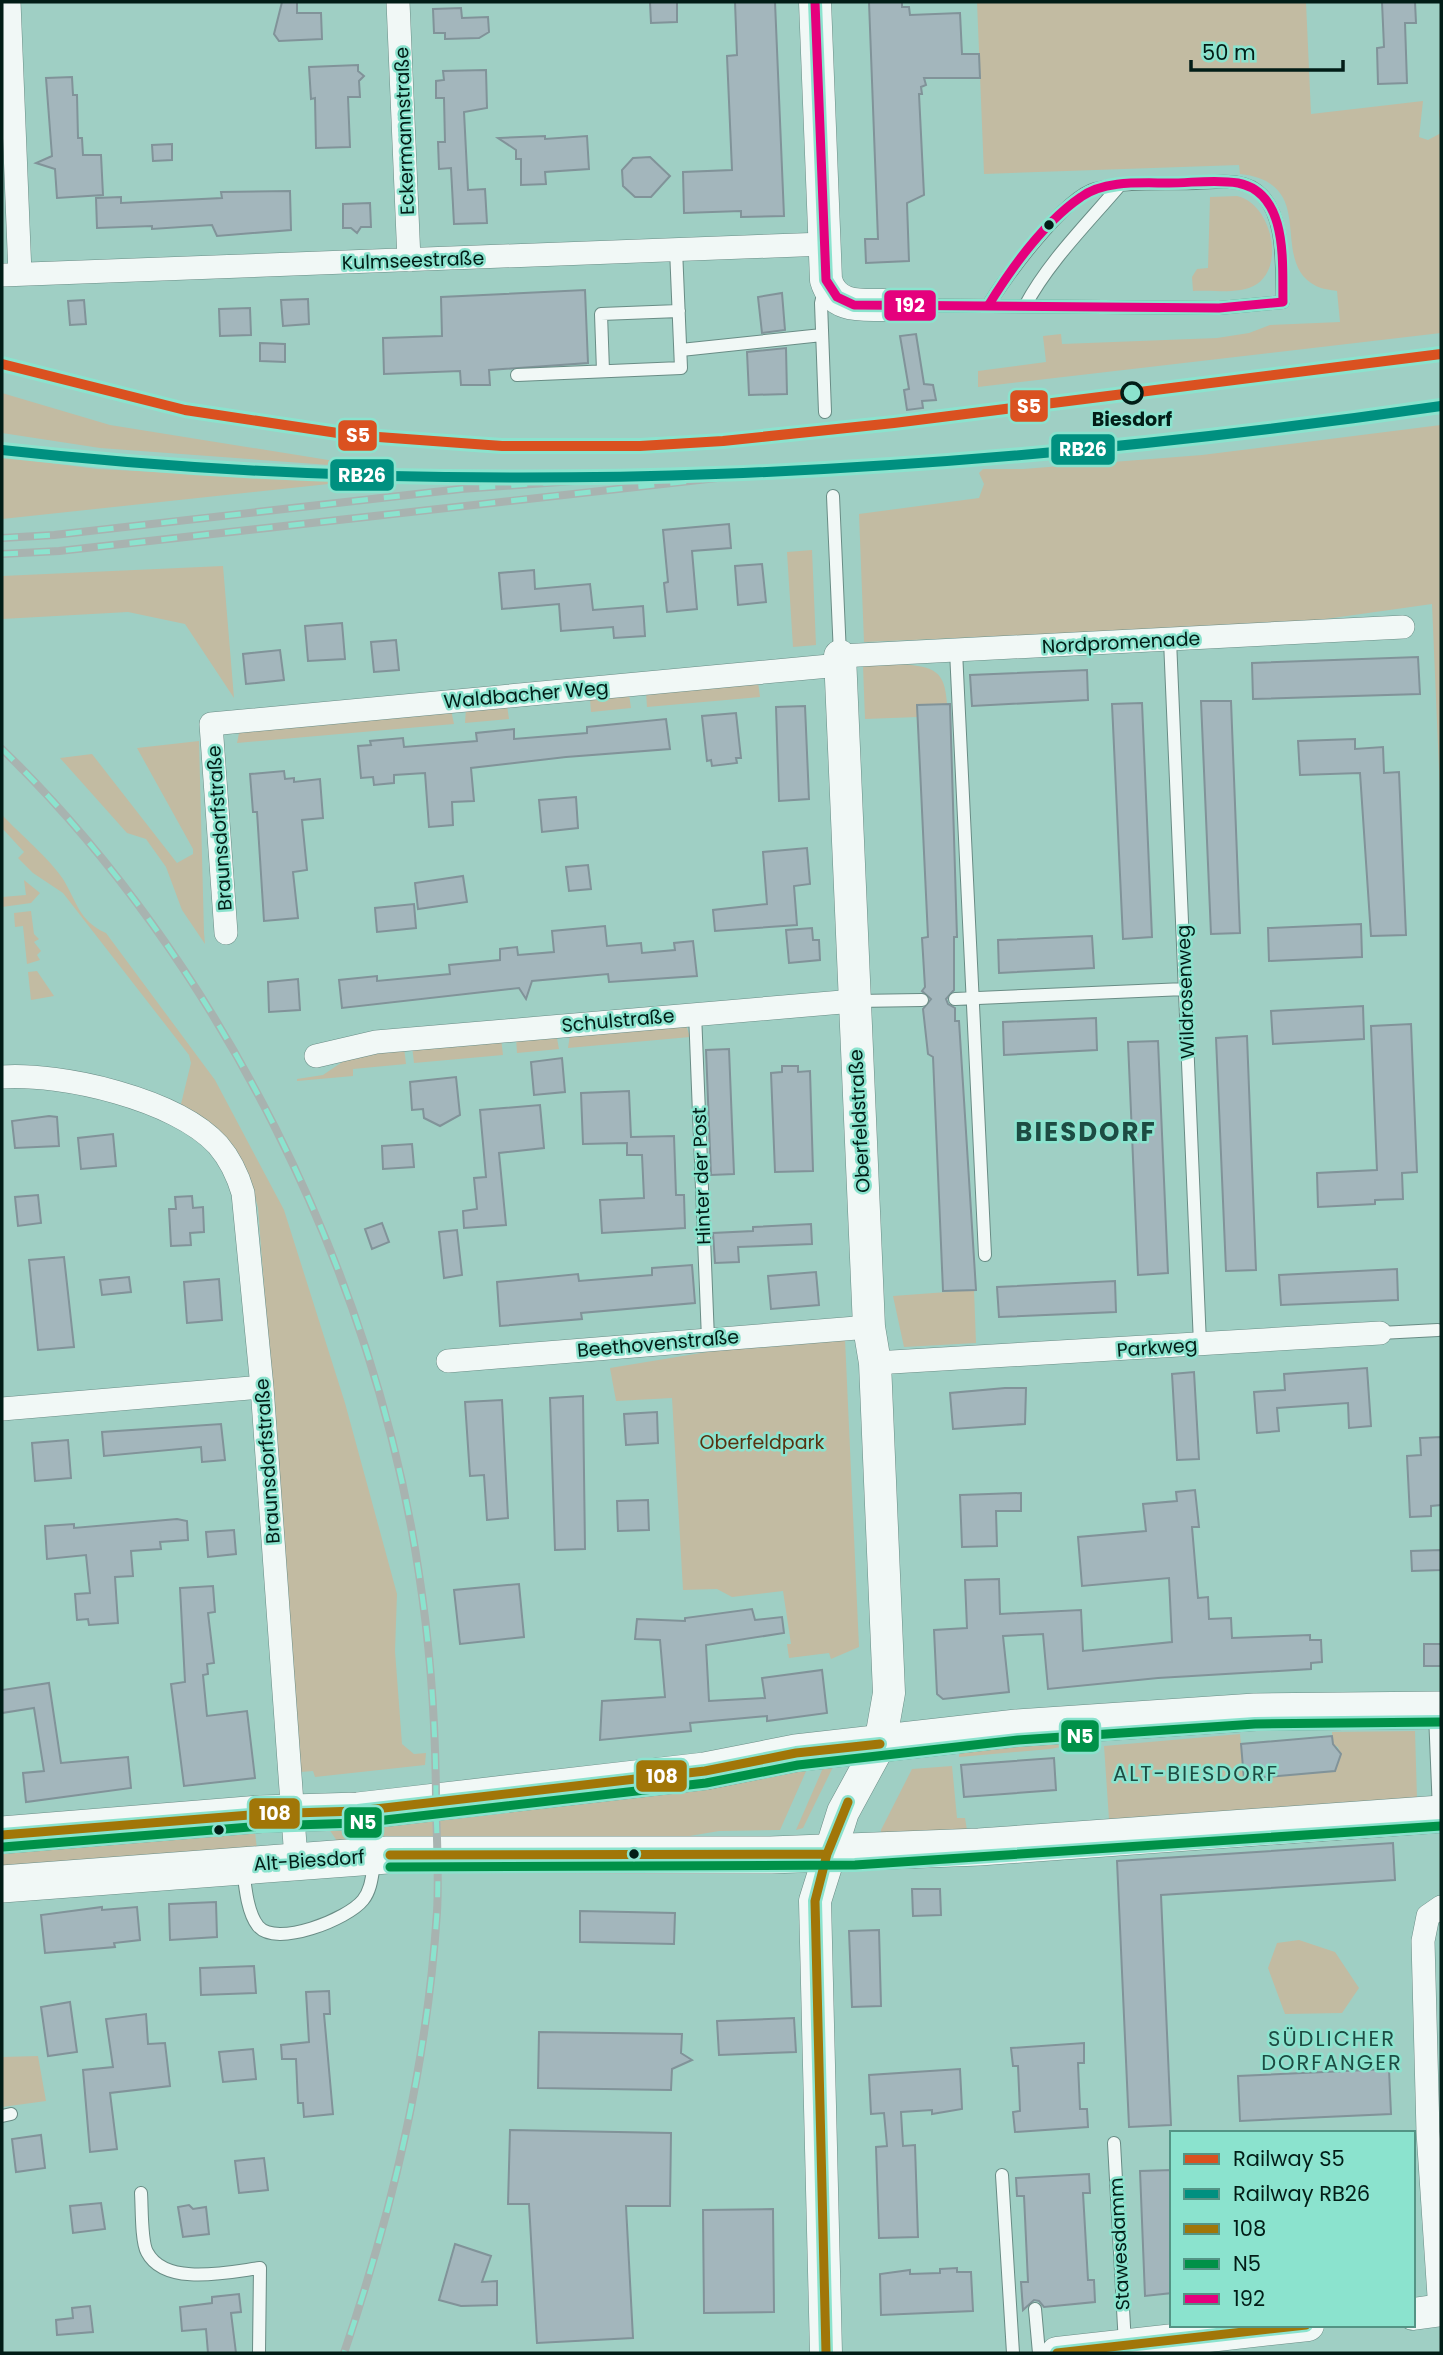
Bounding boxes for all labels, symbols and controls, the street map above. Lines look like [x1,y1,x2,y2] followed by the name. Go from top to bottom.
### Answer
[1191,28,1343,72] scale bar
[1202,38,1256,67] text: 50 m
[388,46,421,215] street label: Eckermannstraße
[1042,218,1056,232] unlabelled marker
[341,245,485,276] street label: Kulmseestraße
[883,289,937,322] line badge: 192
[895,292,925,319] text: 192
[1121,382,1143,404] marker: Biesdorf
[1009,389,1049,423] line badge: S5
[1017,393,1041,420] text: S5
[1092,406,1172,433] place label: Biesdorf
[337,419,378,452] line badge: S5
[346,422,370,449] text: S5
[1050,433,1116,466] line badge: RB26
[1059,436,1107,463] text: RB26
[329,458,395,492] line badge: RB26
[338,462,386,489] text: RB26
[1041,625,1201,660] street label: Nordpromenade
[442,674,610,715] street label: Waldbacher Weg
[200,744,239,912] street label: Braunsdorfstraße
[1170,925,1201,1059] street label: Wildrosenweg
[560,1002,676,1039] street label: Schulstraße
[842,1049,877,1193] street label: Oberfeldstraße
[686,1107,717,1245] street label: Hinter der Post
[1015,1114,1157,1150] district label: BIESDORF
[576,1323,740,1364] street label: Beethovenstraße
[1116,1331,1198,1364] street label: Parkweg
[248,1377,287,1545] street label: Braunsdorfstraße
[700,1429,825,1456] park label: Oberfeldpark
[1060,1719,1100,1753] line badge: N5
[1067,1723,1093,1750] text: N5
[635,1759,688,1793] line badge: 108
[1113,1759,1279,1788] district label: ALT-BIESDORF
[646,1763,678,1790] text: 108
[248,1797,301,1830] line badge: 108
[259,1800,291,1827] text: 108
[343,1806,383,1839] line badge: N5
[350,1809,376,1836] text: N5
[212,1823,226,1837] unlabelled marker
[253,1843,365,1878] street label: Alt-Biesdorf
[627,1847,641,1861] unlabelled marker
[1261,2024,1403,2077] district label: SÜDLICHER DORFANGER
[1170,2131,1415,2327] legend
[1233,2144,1345,2173] text: Railway S5
[1103,2177,1136,2311] street label: Stawesdamm
[1233,2179,1370,2208] text: Railway RB26
[1233,2214,1266,2243] text: 108
[1233,2249,1261,2278] text: N5
[1233,2284,1265,2313] text: 192

